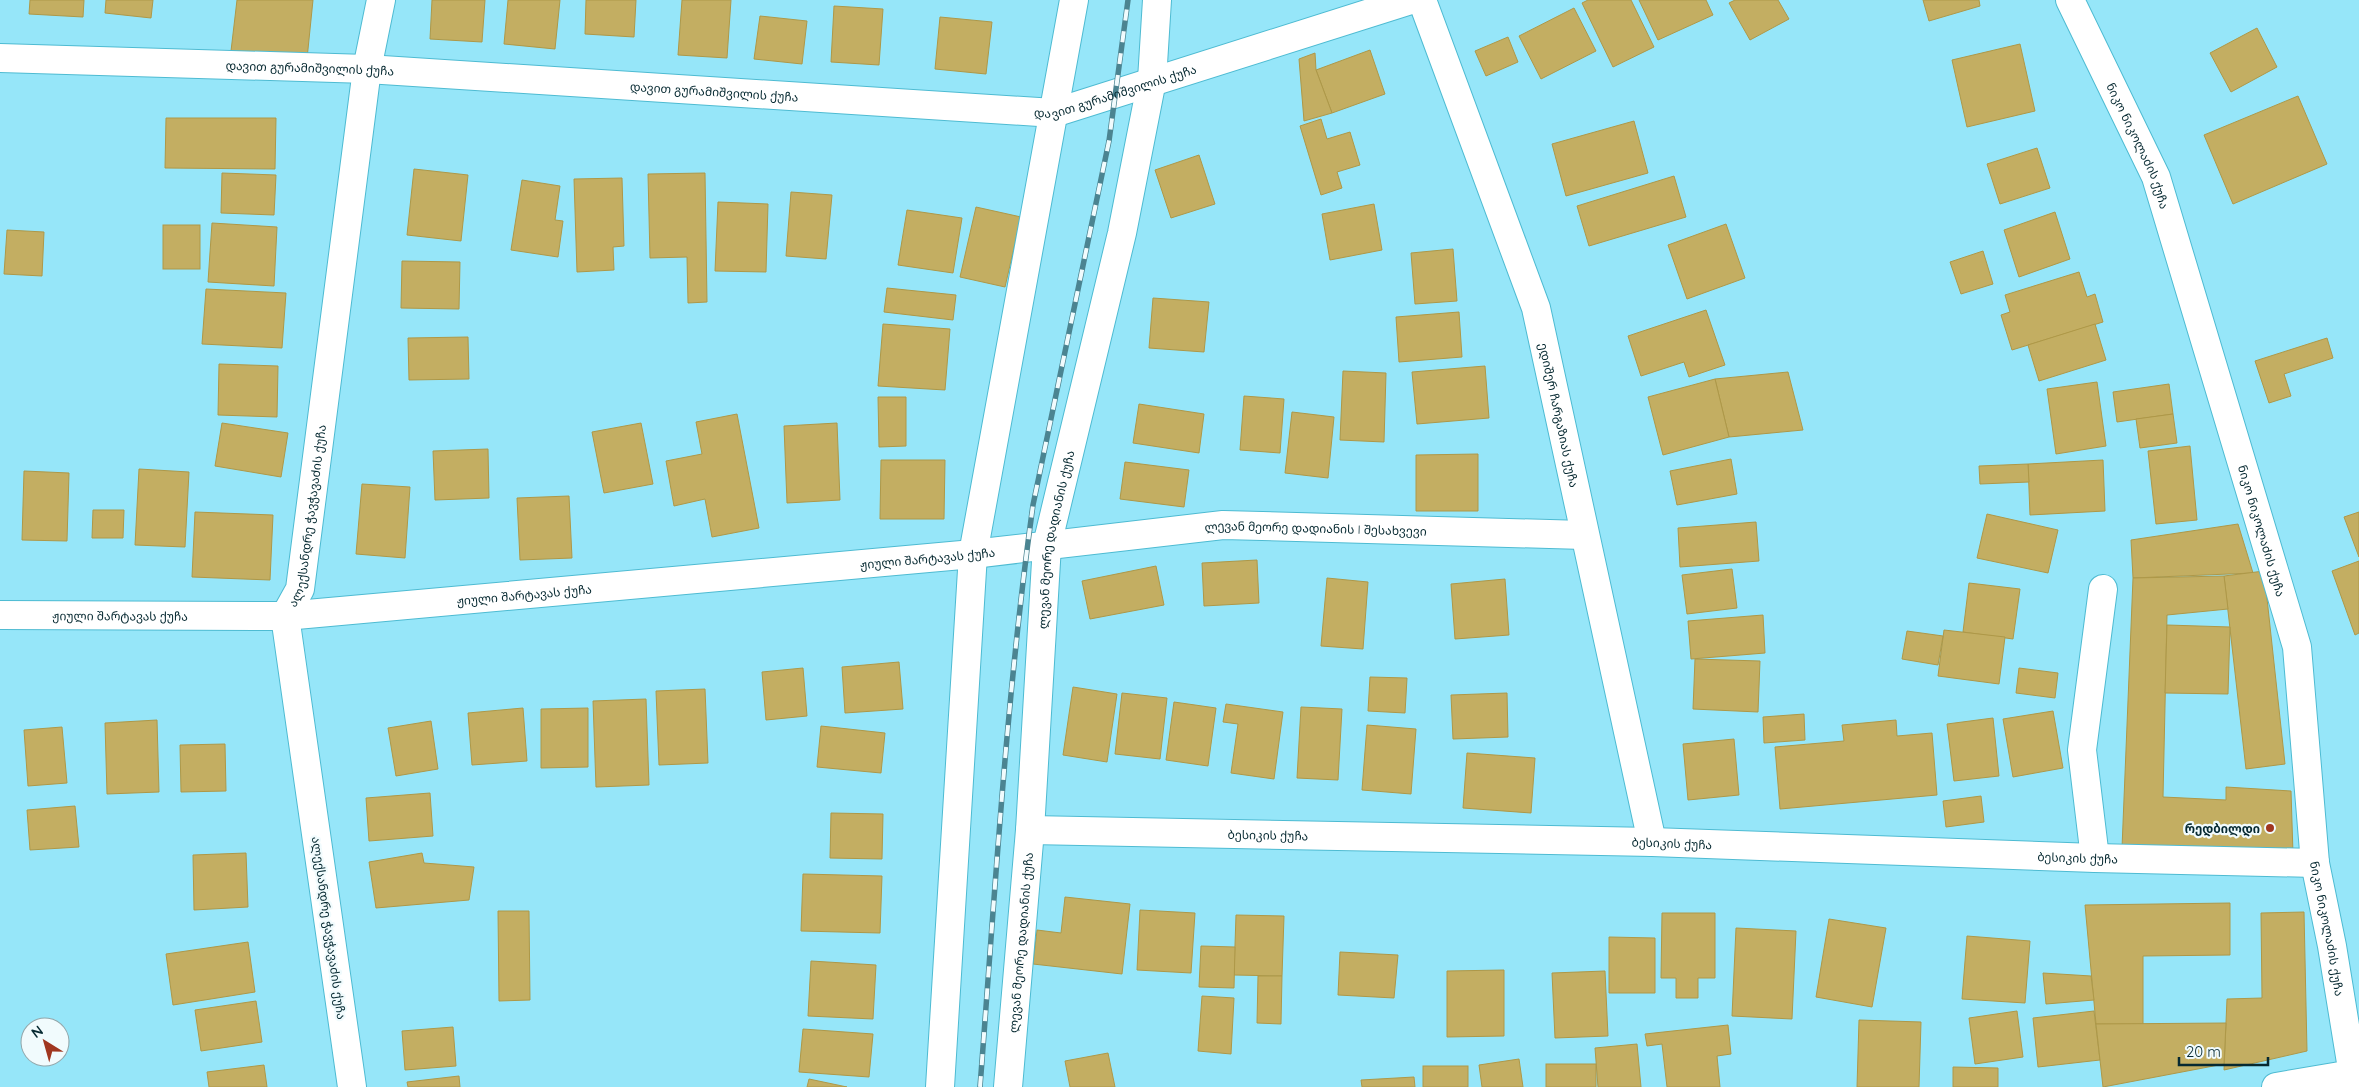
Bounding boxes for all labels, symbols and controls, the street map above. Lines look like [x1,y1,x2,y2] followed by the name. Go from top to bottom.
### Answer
[225,57,395,78] street label: დავით გურამიშვილის ქუჩა
[1034,61,1198,121] street label: დავით გურამიშვილის ქუჩა
[629,78,799,104] street label: დავით გურამიშვილის ქუჩა
[2104,80,2173,210] street label: ნიკო ნიკოლაძის ქუჩა
[1536,341,1582,489] street label: ედიშერ ჩარგაზიას ქუჩა
[284,424,329,609] street label: ალექსანდრე ჭავჭავაძის ქუჩა
[1035,449,1077,630] street label: ლევან მეორე დადიანის ქუჩა
[2235,463,2289,598] street label: ნიკო ნიკოლაძის ქუჩა
[1204,517,1427,538] street label: ლევან მეორე დადიანის I შესახვევი
[859,544,996,572] street label: ჟიული შარტავას ქუჩა
[456,581,592,608] street label: ჟიული შარტავას ქუჩა
[52,608,188,624] street label: ჟიული შარტავას ქუჩა
[2185,821,2260,837] place label: რედბილდი
[2264,822,2276,834] marker: რედბილდი
[1228,826,1308,843] street label: ბესიკის ქუჩა
[1631,834,1712,852] street label: ბესიკის ქუჩა
[308,836,349,1021] street label: ალექსანდრე ჭავჭავაძის ქუჩა
[2037,848,2118,866] street label: ბესიკის ქუჩა
[1005,851,1036,1034] street label: ლევან მეორე დადიანის ქუჩა
[2307,860,2348,997] street label: ნიკო ნიკოლაძის ქუჩა
[20,1017,70,1067] north arrow
[28,1021,47,1042] text: N
[2179,1034,2268,1066] scale bar
[2186,1042,2221,1061] text: 20 m

